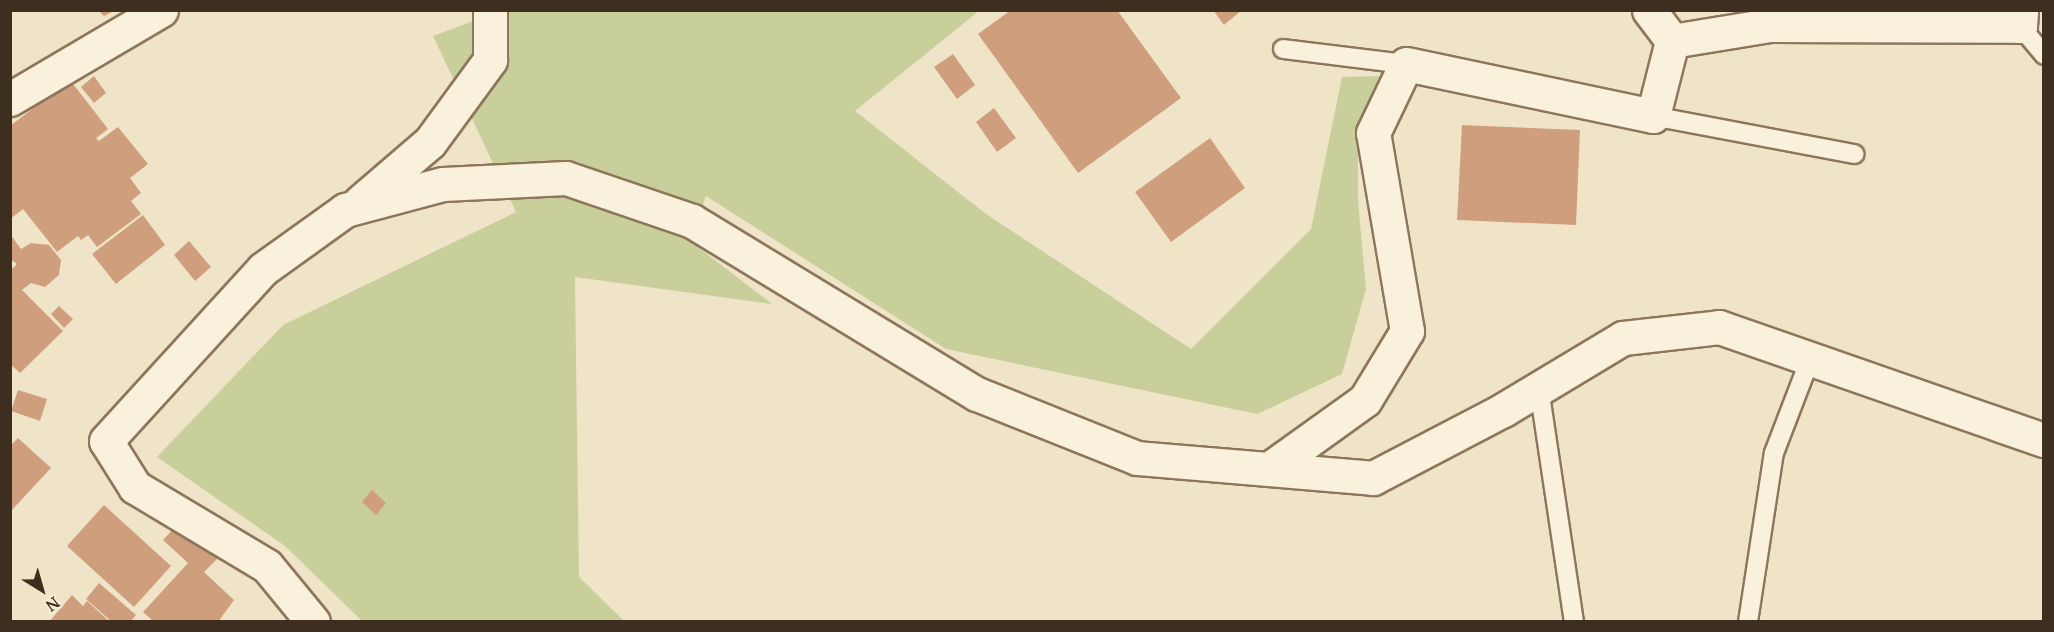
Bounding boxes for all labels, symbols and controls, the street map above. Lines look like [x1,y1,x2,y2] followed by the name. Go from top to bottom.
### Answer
[12,560,72,620] north arrow
[41,592,64,617] text: N

